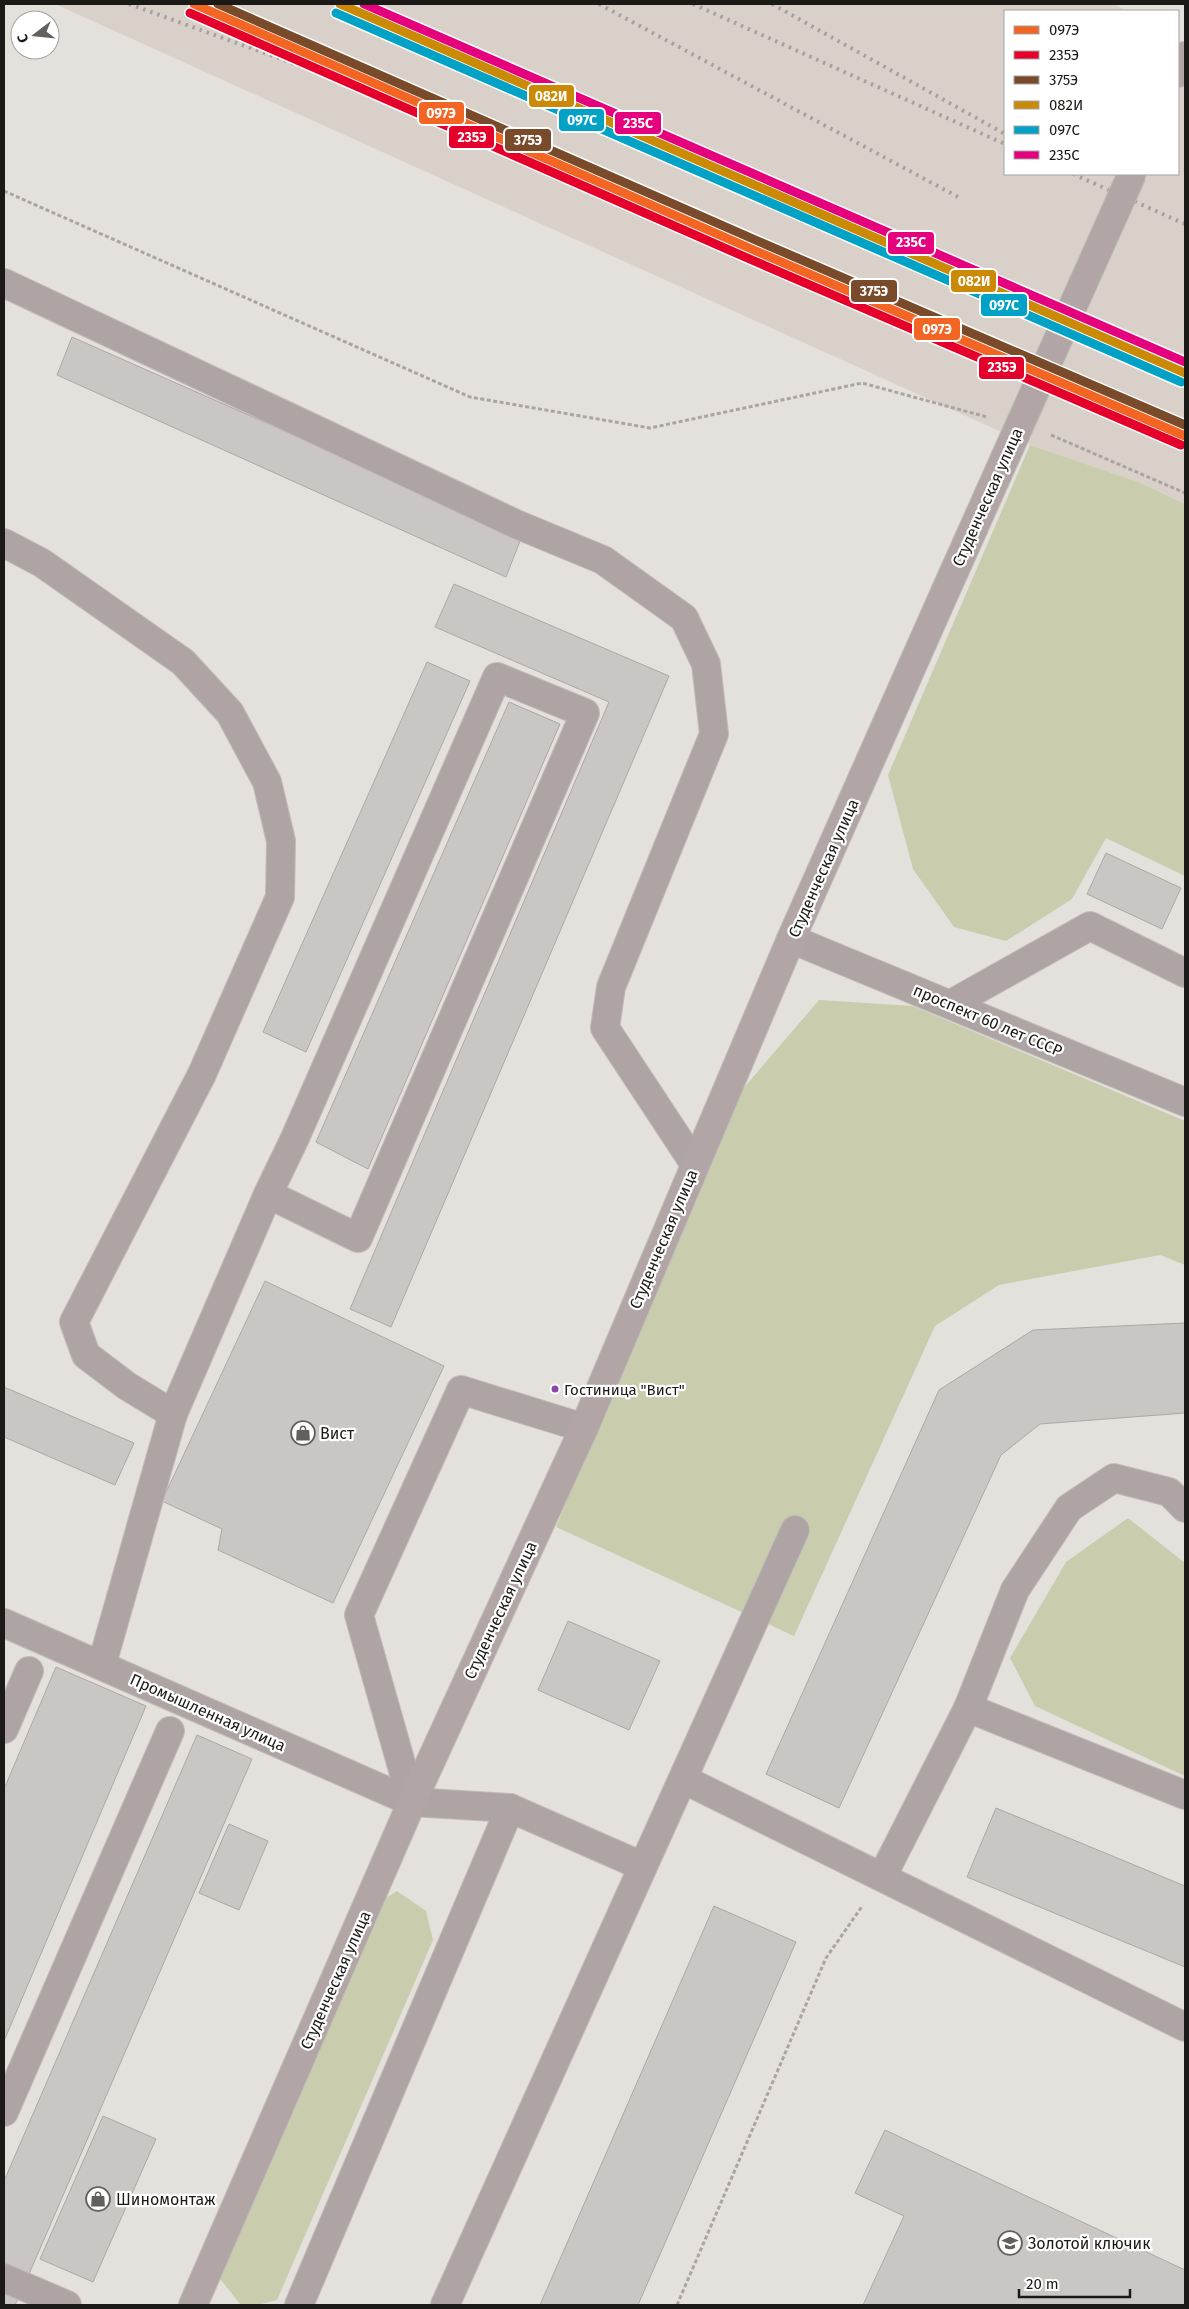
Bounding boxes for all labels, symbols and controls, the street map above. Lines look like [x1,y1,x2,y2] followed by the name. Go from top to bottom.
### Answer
[10,10,60,60] north arrow
[1004,10,1179,175] legend
[1049,21,1079,39] text: 097Э
[14,32,32,45] text: С
[1049,46,1079,64] text: 235Э
[1049,71,1078,89] text: 375Э
[528,84,575,108] line badge: 082И
[535,88,567,105] text: 082И
[1049,96,1083,114] text: 082И
[418,101,465,125] line badge: 097Э
[426,105,456,122] text: 097Э
[558,108,605,132] line badge: 097С
[614,111,662,135] line badge: 235С
[567,112,597,129] text: 097С
[623,115,653,132] text: 235С
[1049,121,1080,139] text: 097С
[448,125,495,149] line badge: 235Э
[504,128,552,152] line badge: 375Э
[457,129,487,146] text: 235Э
[513,132,543,149] text: 375Э
[1049,146,1080,164] text: 235С
[887,231,935,255] line badge: 235С
[896,234,926,251] text: 235С
[950,269,997,293] line badge: 082И
[958,273,990,290] text: 082И
[850,279,898,303] line badge: 375Э
[859,283,889,300] text: 375Э
[980,293,1028,317] line badge: 097С
[989,297,1019,314] text: 097С
[913,317,961,341] line badge: 097Э
[922,321,952,338] text: 097Э
[978,356,1025,380] line badge: 235Э
[987,359,1017,376] text: 235Э
[948,425,1027,569] street label: Студенческая улица
[784,796,863,940] street label: Студенческая улица
[910,980,1065,1060] street label: проспект 60 лет СССР
[625,1167,701,1312] street label: Студенческая улица
[564,1381,685,1399] place label: Гостиница "Вист"
[550,1384,560,1394] marker: Гостиница "Вист"
[290,1420,316,1446] shop icon: Вист
[320,1424,355,1443] place label: Вист
[460,1538,541,1682] street label: Студенческая улица
[127,1670,288,1755] street label: Промышленная улица
[296,1908,375,2052] street label: Студенческая улица
[85,2186,111,2212] shop icon: Шиномонтаж
[116,2190,216,2209] place label: Шиномонтаж
[997,2230,1023,2256] school or university icon: Золотой ключик
[1028,2234,1151,2253] place label: Золотой ключик
[1019,2266,1130,2298] scale bar
[1026,2275,1059,2293] text: 20 m

